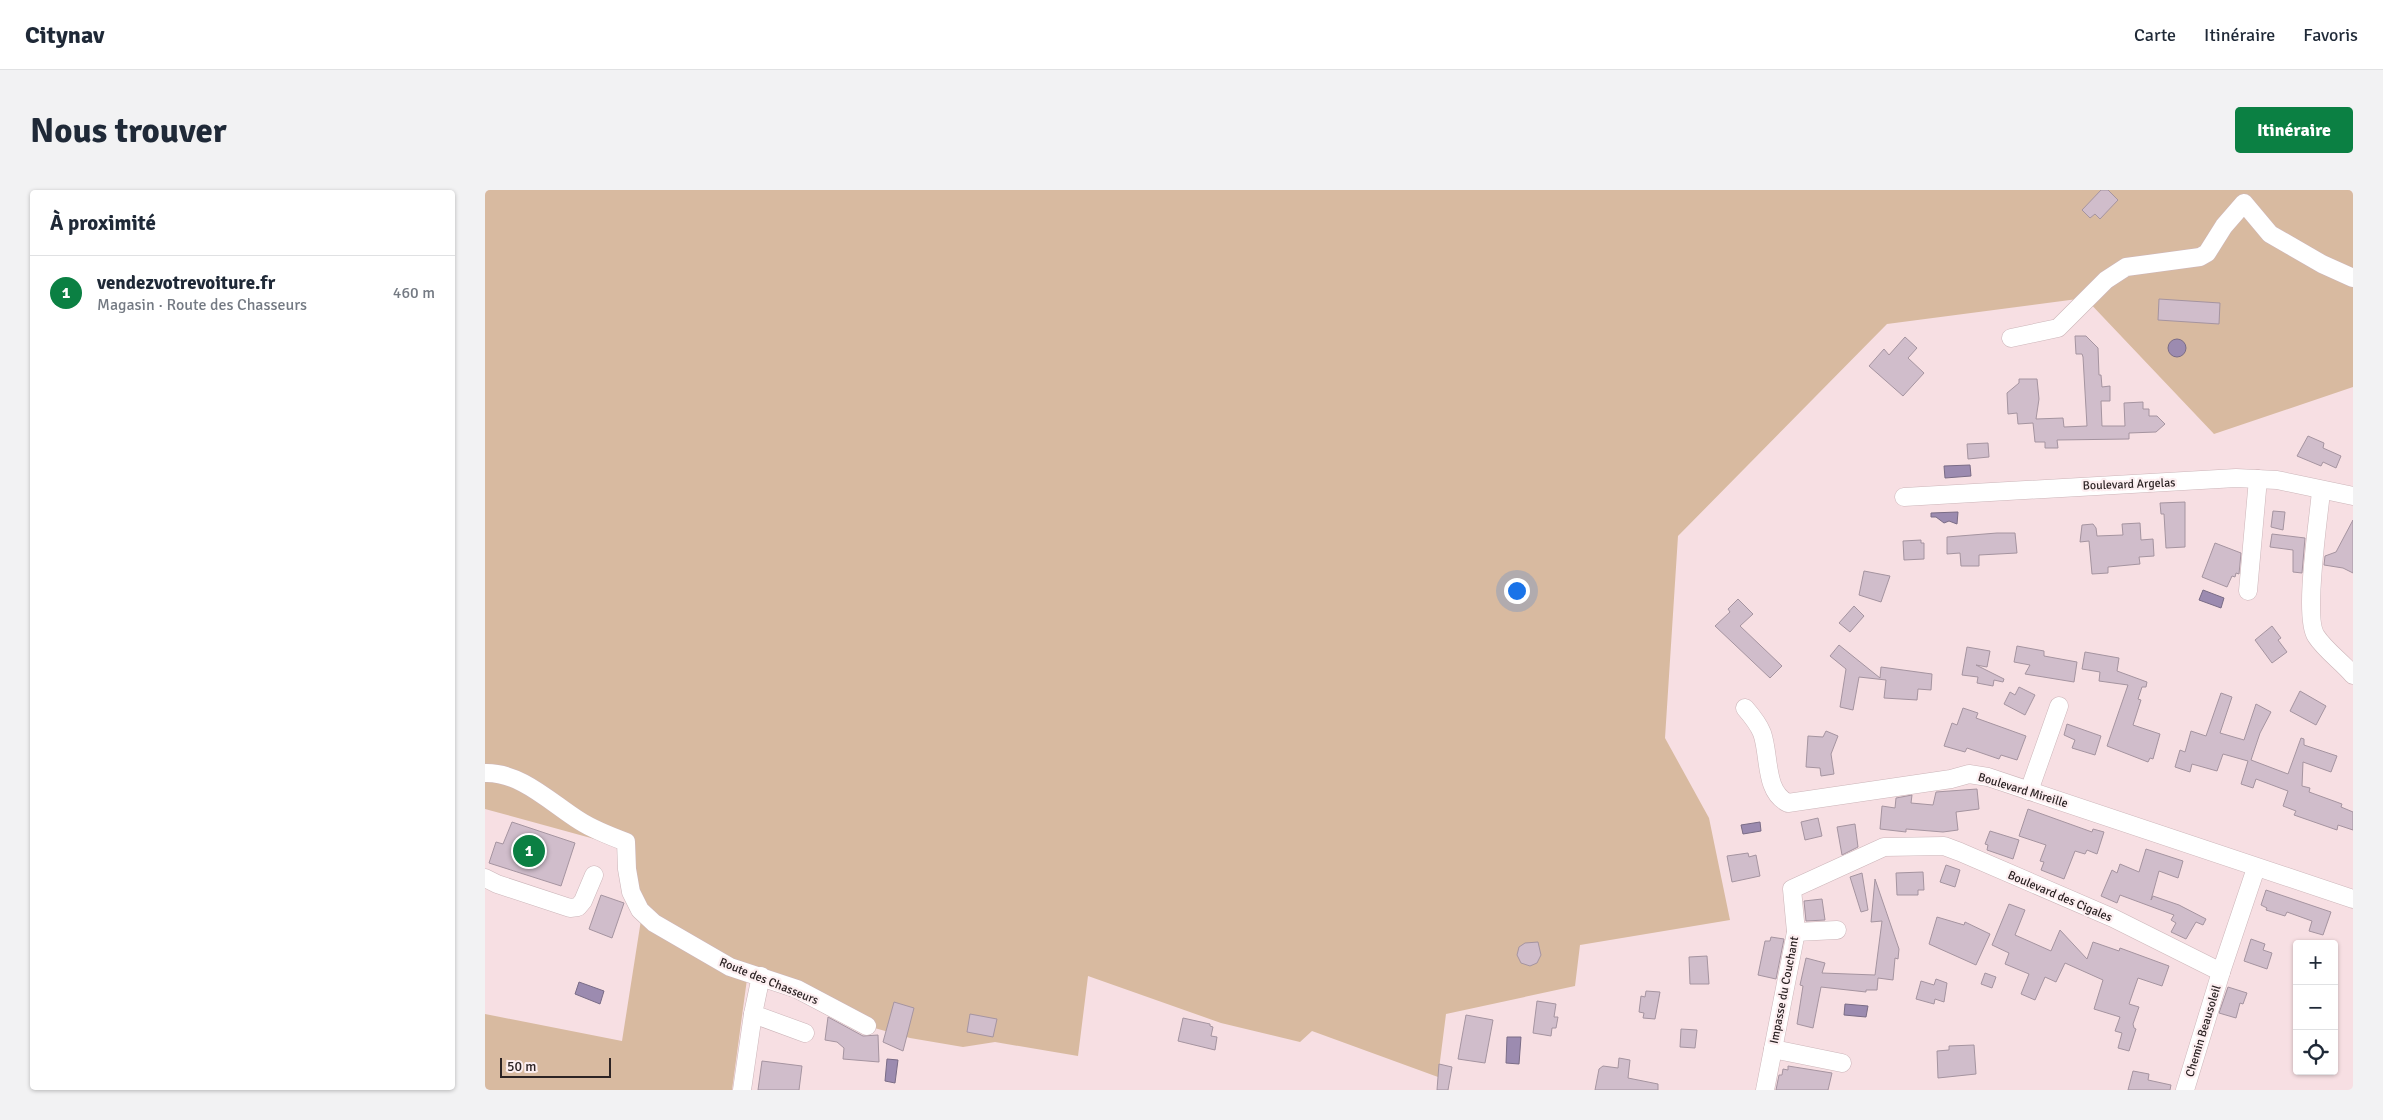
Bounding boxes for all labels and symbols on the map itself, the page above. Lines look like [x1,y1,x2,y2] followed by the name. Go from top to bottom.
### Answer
[2082,475,2176,494] street label: Boulevard Argelas
[1504,578,1530,604] your location
[1976,770,2070,811] street label: Boulevard Mireille
[513,832,545,870] pin: 1
[2005,868,2114,925] street label: Boulevard des Cigales
[1767,935,1802,1045] street label: Impasse du Couchant
[717,955,821,1008] street label: Route des Chasseurs
[2182,983,2225,1079] street label: Chemin Beausoleil
[500,1055,611,1078] scale bar

